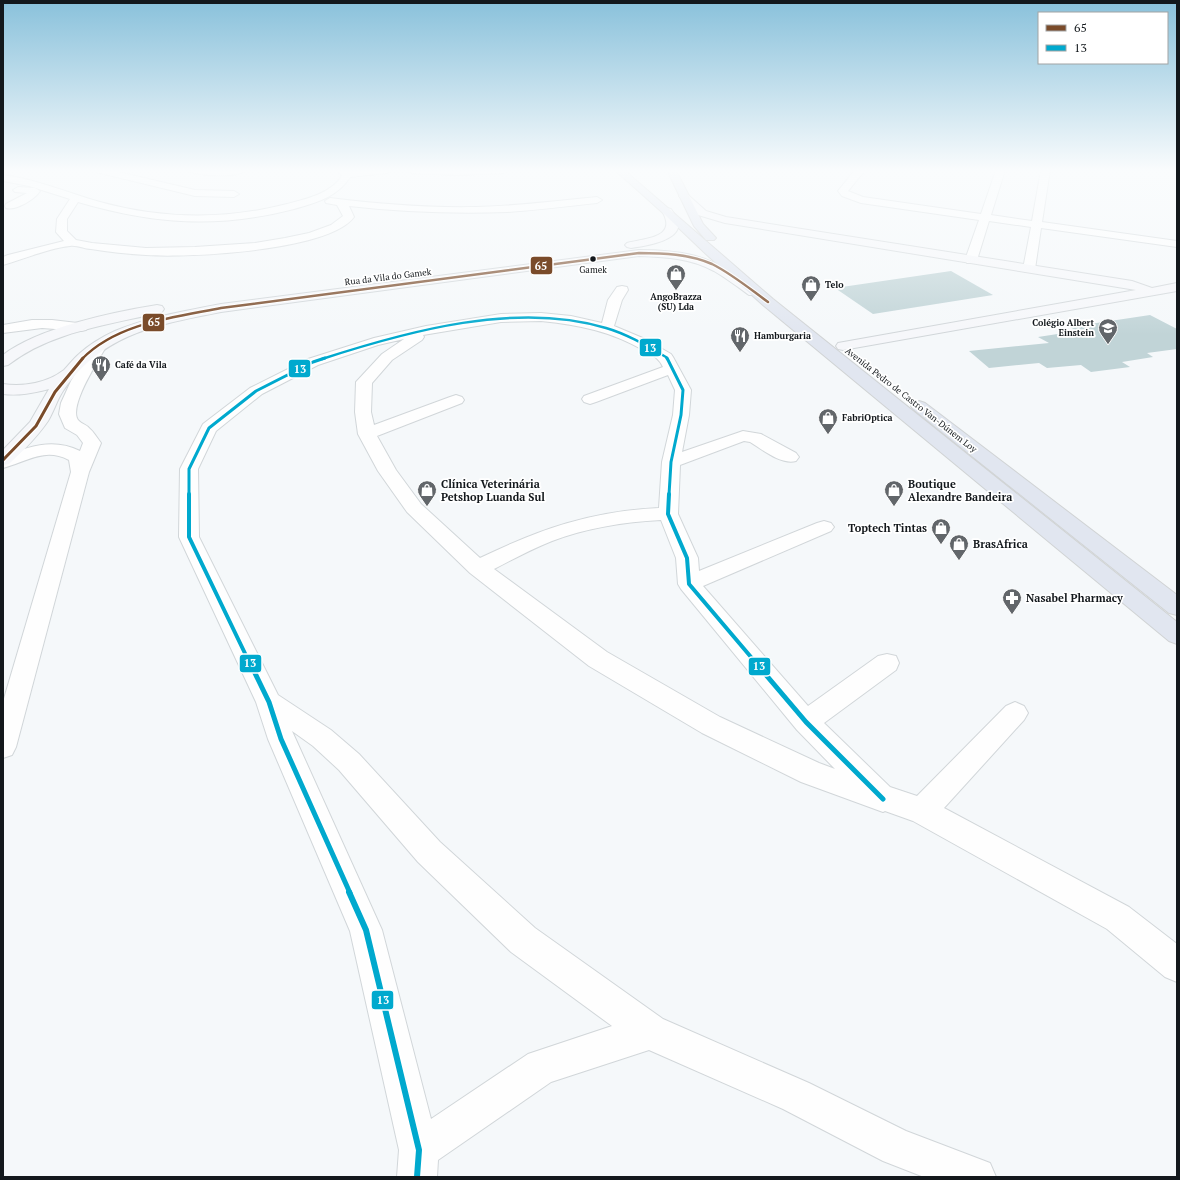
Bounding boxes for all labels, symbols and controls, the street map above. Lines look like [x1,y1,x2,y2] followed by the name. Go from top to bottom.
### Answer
[1038,12,1168,64] legend
[1074,20,1087,35] text: 65
[1074,40,1087,55] text: 13
[588,254,598,264] marker: Gamek
[530,256,553,275] line badge: 65
[535,259,547,273] text: 65
[665,263,687,291] shop icon: AngoBrazza (SU) Lda
[579,264,607,276] place label: Gamek
[344,266,432,288] street label: Rua da Vila do Gamek
[800,274,822,302] shop icon: Telo
[825,279,844,291] place label: Telo
[650,291,702,313] place label: AngoBrazza (SU) Lda
[142,313,165,332] line badge: 65
[148,315,160,329] text: 65
[1032,317,1094,339] place label: Colégio Albert Einstein
[1097,317,1119,345] school or university icon: Colégio Albert Einstein
[729,325,751,353] restaurant icon: Hamburgaria
[754,330,811,342] place label: Hamburgaria
[639,338,662,357] line badge: 13
[644,341,656,355] text: 13
[843,345,980,455] street label: Avenida Pedro de Castro Van-Dúnem Loy
[90,354,112,382] restaurant icon: Café da Vila
[115,359,167,371] place label: Café da Vila
[288,359,311,378] line badge: 13
[294,362,306,376] text: 13
[817,407,839,435] shop icon: FabriOptica
[842,412,893,424] place label: FabriOptica
[441,477,545,504] place label: Clínica Veterinária Petshop Luanda Sul
[908,477,1012,504] place label: Boutique Alexandre Bandeira
[416,479,438,507] shop icon: Clínica Veterinária Petshop Luanda Sul
[883,479,905,507] shop icon: Boutique Alexandre Bandeira
[930,517,952,545] shop icon: Toptech Tintas
[848,521,927,535] place label: Toptech Tintas
[948,533,970,561] shop icon: BrasAfrica
[973,537,1028,551] place label: BrasAfrica
[1001,587,1023,615] pharmacy icon: Nasabel Pharmacy
[1026,591,1123,605] place label: Nasabel Pharmacy
[239,654,262,673] line badge: 13
[244,656,256,670] text: 13
[748,657,771,676] line badge: 13
[753,659,765,673] text: 13
[371,990,394,1010] line badge: 13
[377,993,389,1007] text: 13

